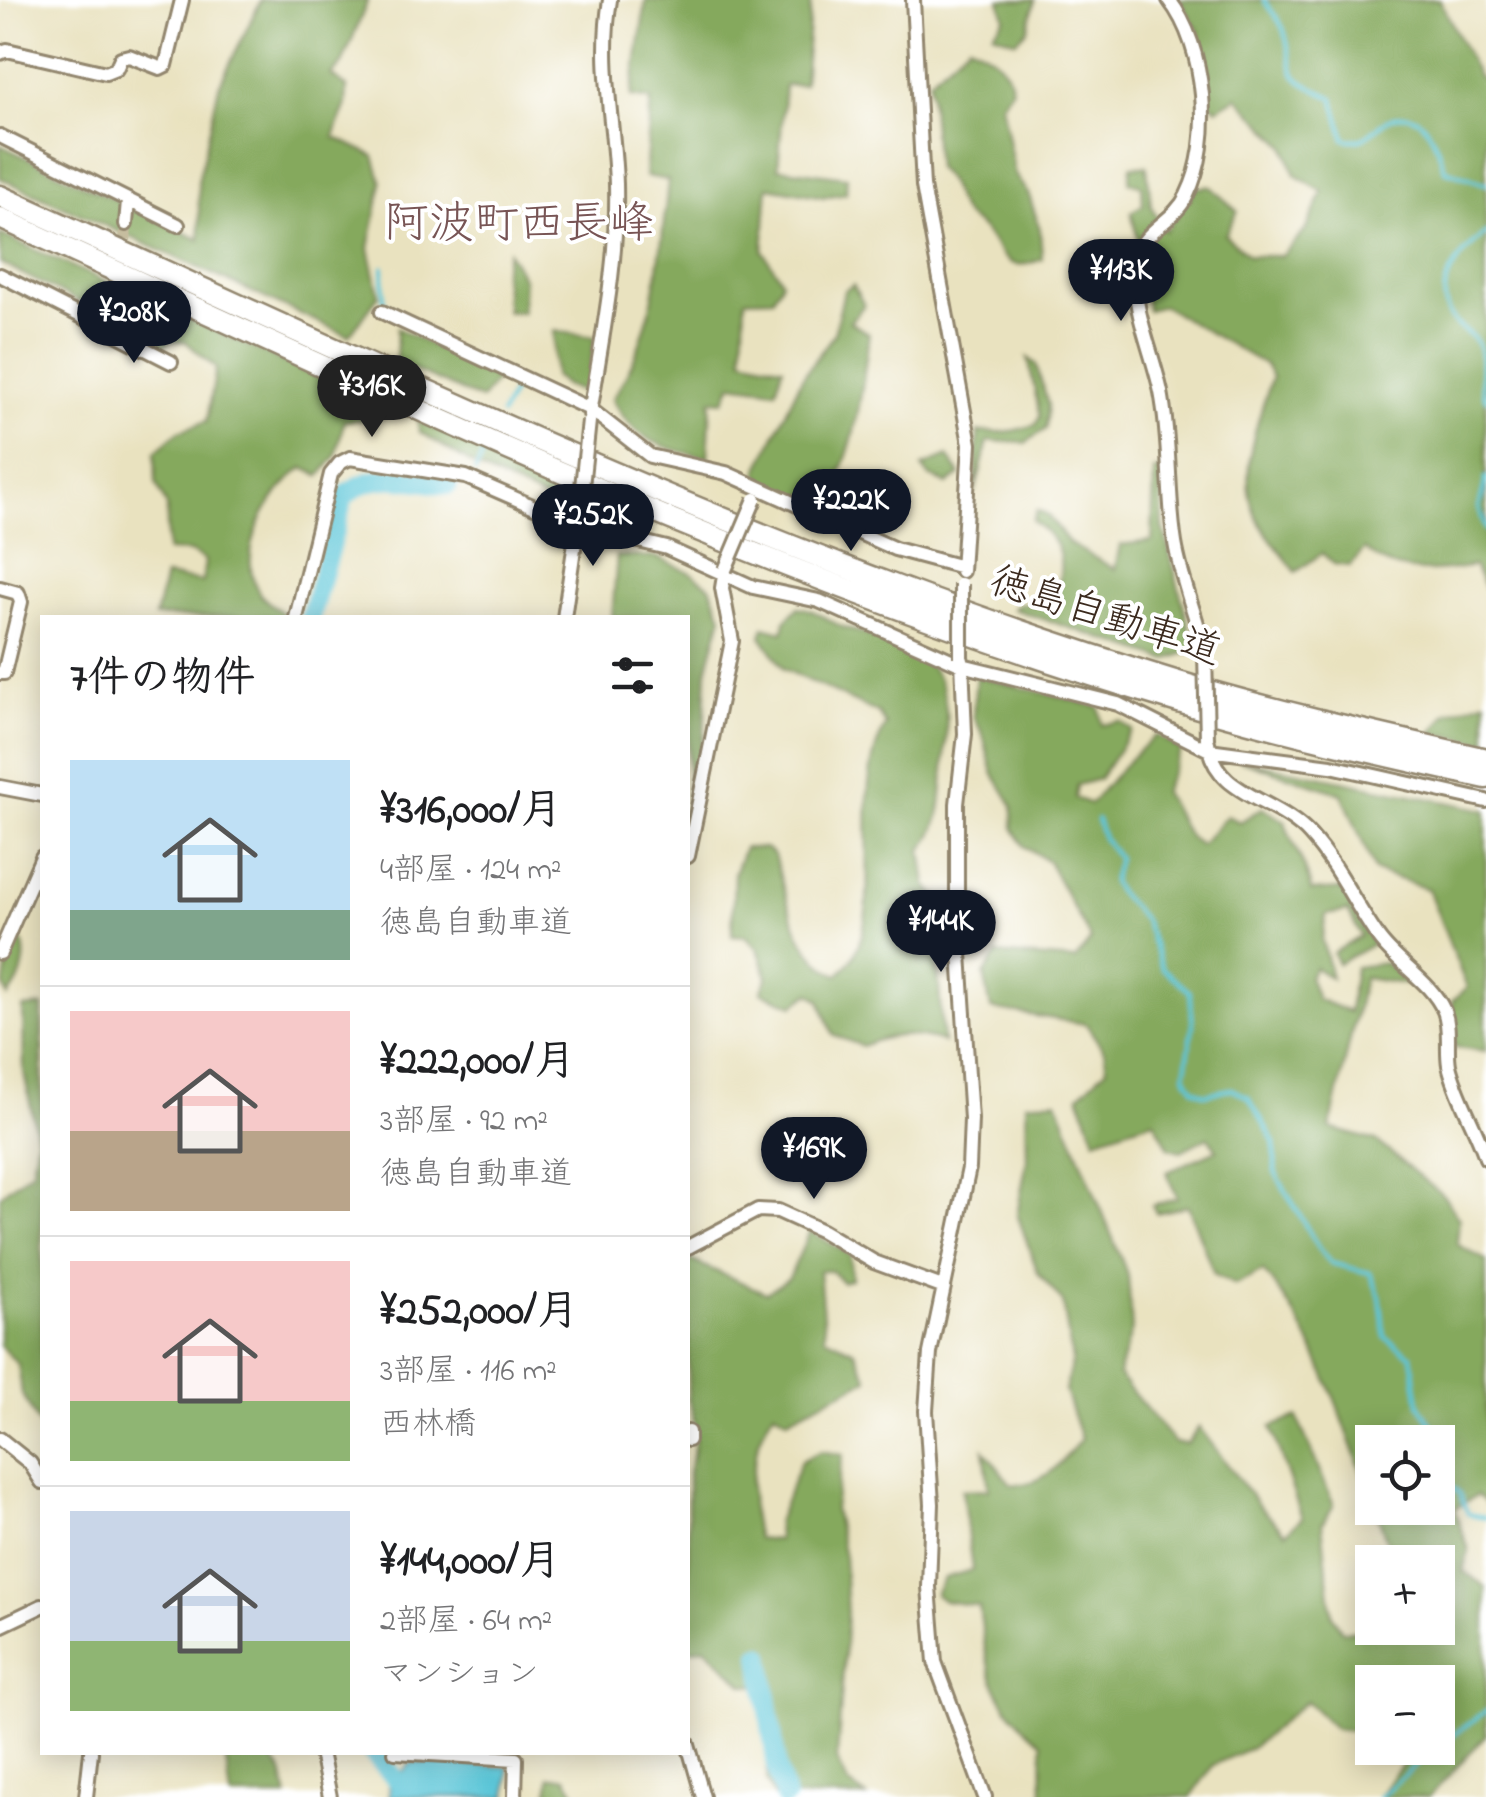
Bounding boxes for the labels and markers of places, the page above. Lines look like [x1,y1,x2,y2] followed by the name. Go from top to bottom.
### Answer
[1051,239,1191,324] pin: ¥113K
[64,281,204,366] pin: ¥208K
[302,355,442,440] pin: ¥316K
[781,469,921,554] pin: ¥222K
[523,484,663,569] pin: ¥252K
[871,890,1011,975] pin: ¥144K
[744,1117,884,1202] pin: ¥169K

